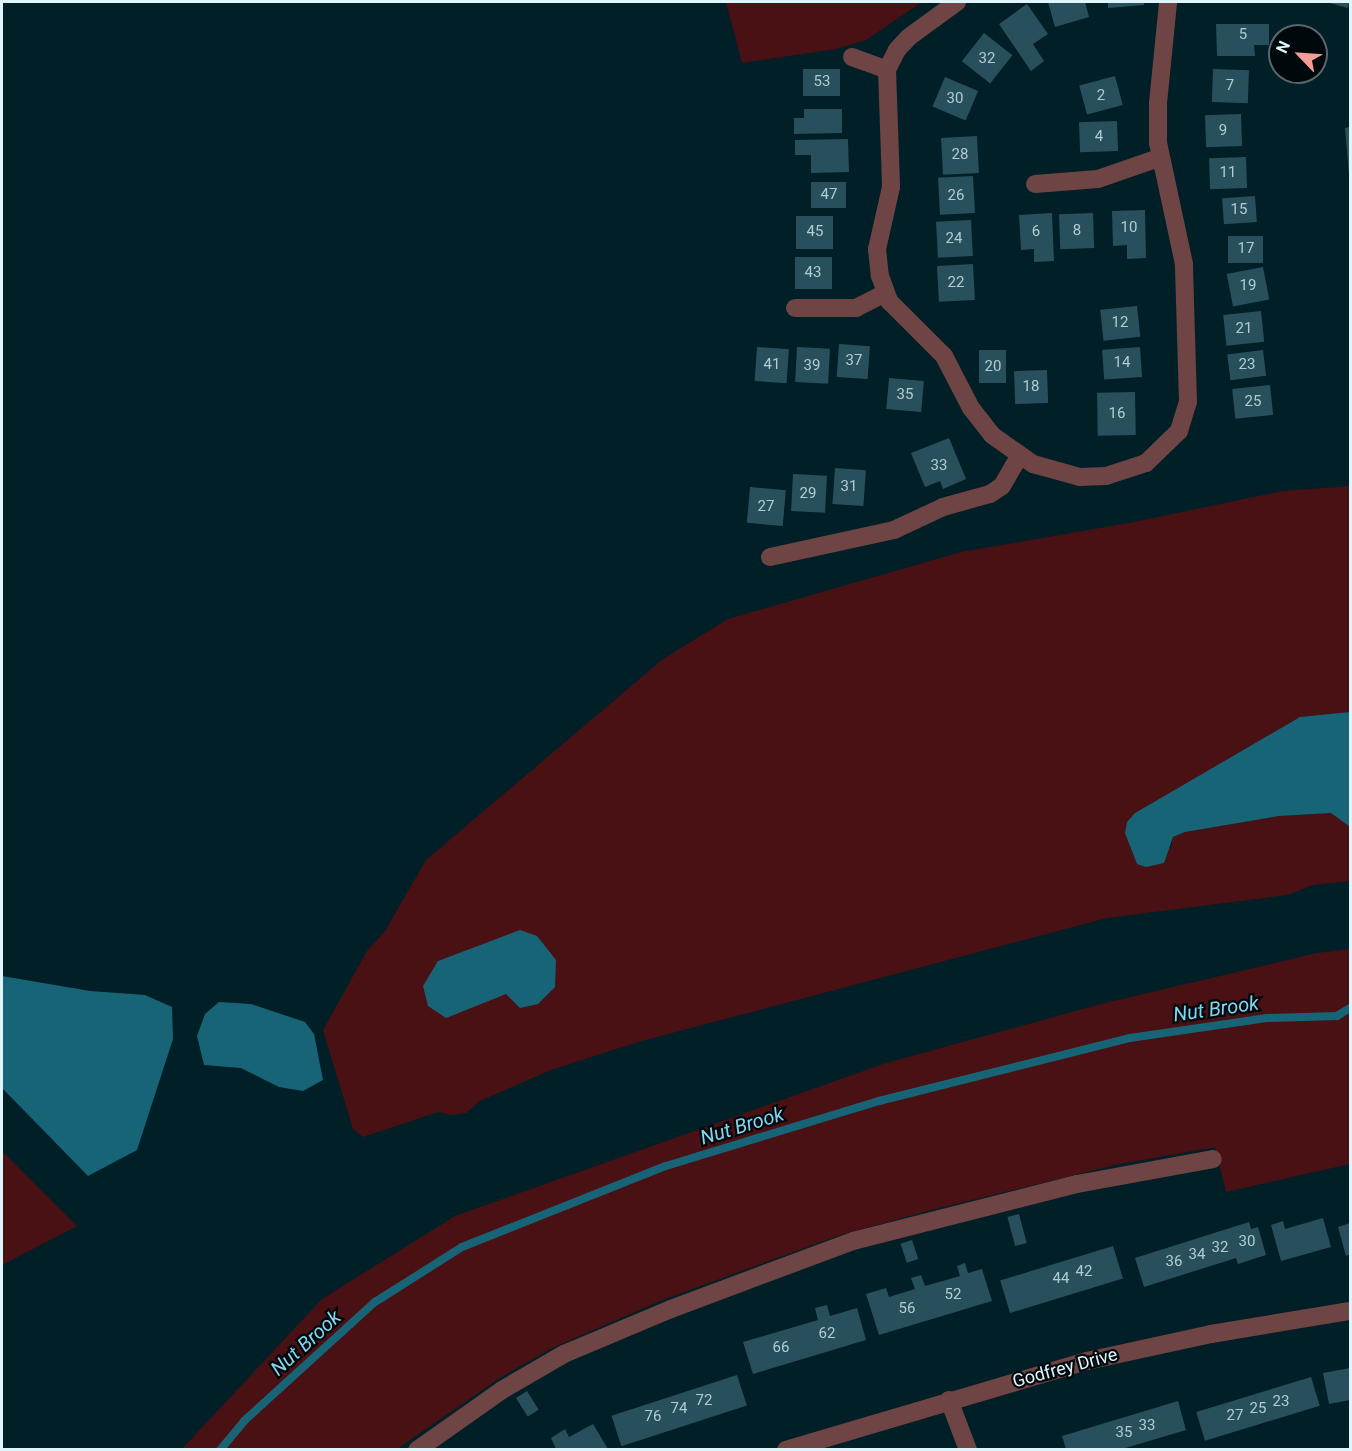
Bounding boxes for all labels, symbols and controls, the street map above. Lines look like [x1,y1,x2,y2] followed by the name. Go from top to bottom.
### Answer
[1268,24,1328,84] north arrow
[1239,26,1247,44] house number: 5
[1272,38,1294,56] text: N
[979,50,995,68] house number: 32
[814,73,830,91] house number: 53
[1226,77,1234,95] house number: 7
[1097,87,1105,105] house number: 2
[947,90,963,108] house number: 30
[1219,122,1227,140] house number: 9
[1095,128,1103,146] house number: 4
[952,146,968,164] house number: 28
[1220,164,1236,182] house number: 11
[821,186,837,204] house number: 47
[948,187,964,205] house number: 26
[1231,201,1247,219] house number: 15
[1121,219,1137,237] house number: 10
[1073,222,1081,240] house number: 8
[807,223,823,241] house number: 45
[1032,223,1040,241] house number: 6
[946,230,962,248] house number: 24
[1238,240,1254,258] house number: 17
[805,264,821,282] house number: 43
[948,274,964,292] house number: 22
[1240,277,1256,295] house number: 19
[1112,314,1128,332] house number: 12
[1236,320,1252,338] house number: 21
[846,352,862,370] house number: 37
[1114,354,1130,372] house number: 14
[764,356,780,374] house number: 41
[1239,356,1255,374] house number: 23
[804,357,820,375] house number: 39
[985,358,1001,376] house number: 20
[1023,378,1039,396] house number: 18
[897,386,913,404] house number: 35
[1245,393,1261,411] house number: 25
[1109,405,1125,423] house number: 16
[931,457,947,475] house number: 33
[841,478,857,496] house number: 31
[800,485,816,503] house number: 29
[758,498,774,516] house number: 27
[1172,991,1260,1027] water label: Nut Brook
[697,1102,787,1150] water label: Nut Brook
[1239,1233,1255,1251] house number: 30
[1212,1239,1228,1257] house number: 32
[1189,1246,1205,1264] house number: 34
[1166,1253,1182,1271] house number: 36
[1076,1263,1092,1281] house number: 42
[1053,1270,1069,1288] house number: 44
[945,1286,961,1304] house number: 52
[899,1300,915,1318] house number: 56
[266,1305,346,1381] water label: Nut Brook
[819,1325,835,1343] house number: 62
[773,1339,789,1357] house number: 66
[1010,1344,1120,1392] street label: Godfrey Drive
[696,1392,712,1410] house number: 72
[1273,1393,1289,1411] house number: 23
[671,1400,687,1418] house number: 74
[1250,1400,1266,1418] house number: 25
[1227,1407,1243,1425] house number: 27
[645,1408,661,1426] house number: 76
[1139,1417,1155,1435] house number: 33
[1116,1424,1132,1442] house number: 35

